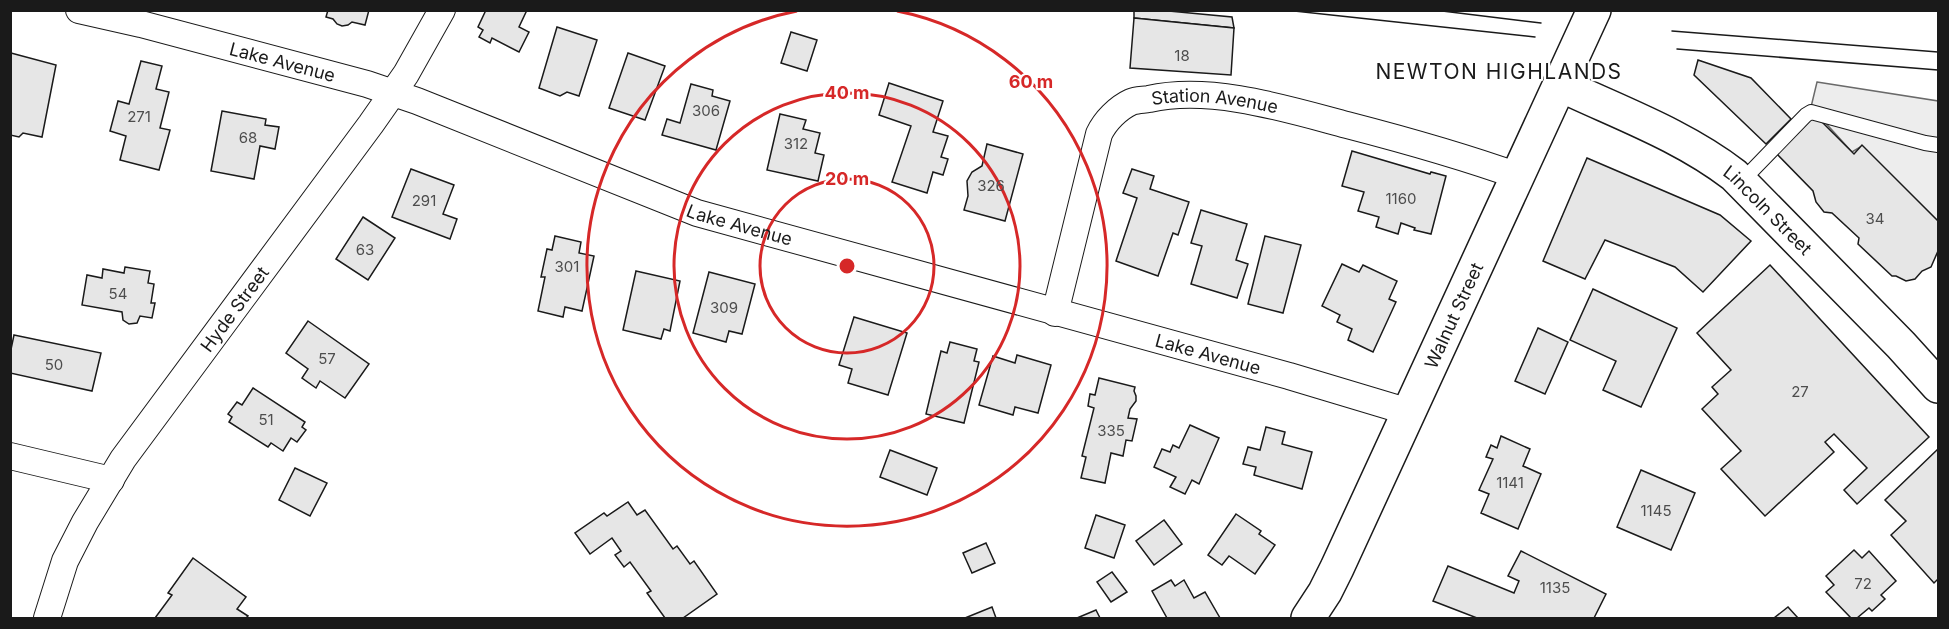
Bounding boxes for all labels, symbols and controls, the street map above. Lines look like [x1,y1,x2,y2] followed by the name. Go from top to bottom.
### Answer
[227,37,338,86] street label: Lake Avenue
[1174,46,1190,65] house number: 18
[1375,59,1623,84] district label: NEWTON HIGHLANDS
[1009,71,1053,92] text: 60 m
[825,82,870,103] text: 40 m
[1150,84,1280,117] street label: Station Avenue
[692,101,720,120] house number: 306
[127,107,151,126] house number: 271
[239,128,257,147] house number: 68
[784,134,808,153] house number: 312
[1720,161,1817,259] street label: Lincoln Street
[825,168,869,189] text: 20 m
[977,176,1005,195] house number: 326
[1386,189,1416,208] house number: 1160
[412,191,436,210] house number: 291
[684,200,795,249] street label: Lake Avenue
[1866,209,1884,228] house number: 34
[356,240,374,259] house number: 63
[837,256,857,276] centre of rings
[555,257,579,276] house number: 301
[1420,259,1487,372] street label: Walnut Street
[196,262,273,356] street label: Hyde Street
[109,284,127,303] house number: 54
[710,298,738,317] house number: 309
[1153,329,1263,378] street label: Lake Avenue
[318,349,336,368] house number: 57
[45,355,63,374] house number: 50
[1791,382,1809,401] house number: 27
[258,410,274,429] house number: 51
[1097,421,1125,440] house number: 335
[1496,473,1524,492] house number: 1141
[1640,501,1672,520] house number: 1145
[1854,574,1872,593] house number: 72
[1540,578,1570,597] house number: 1135

